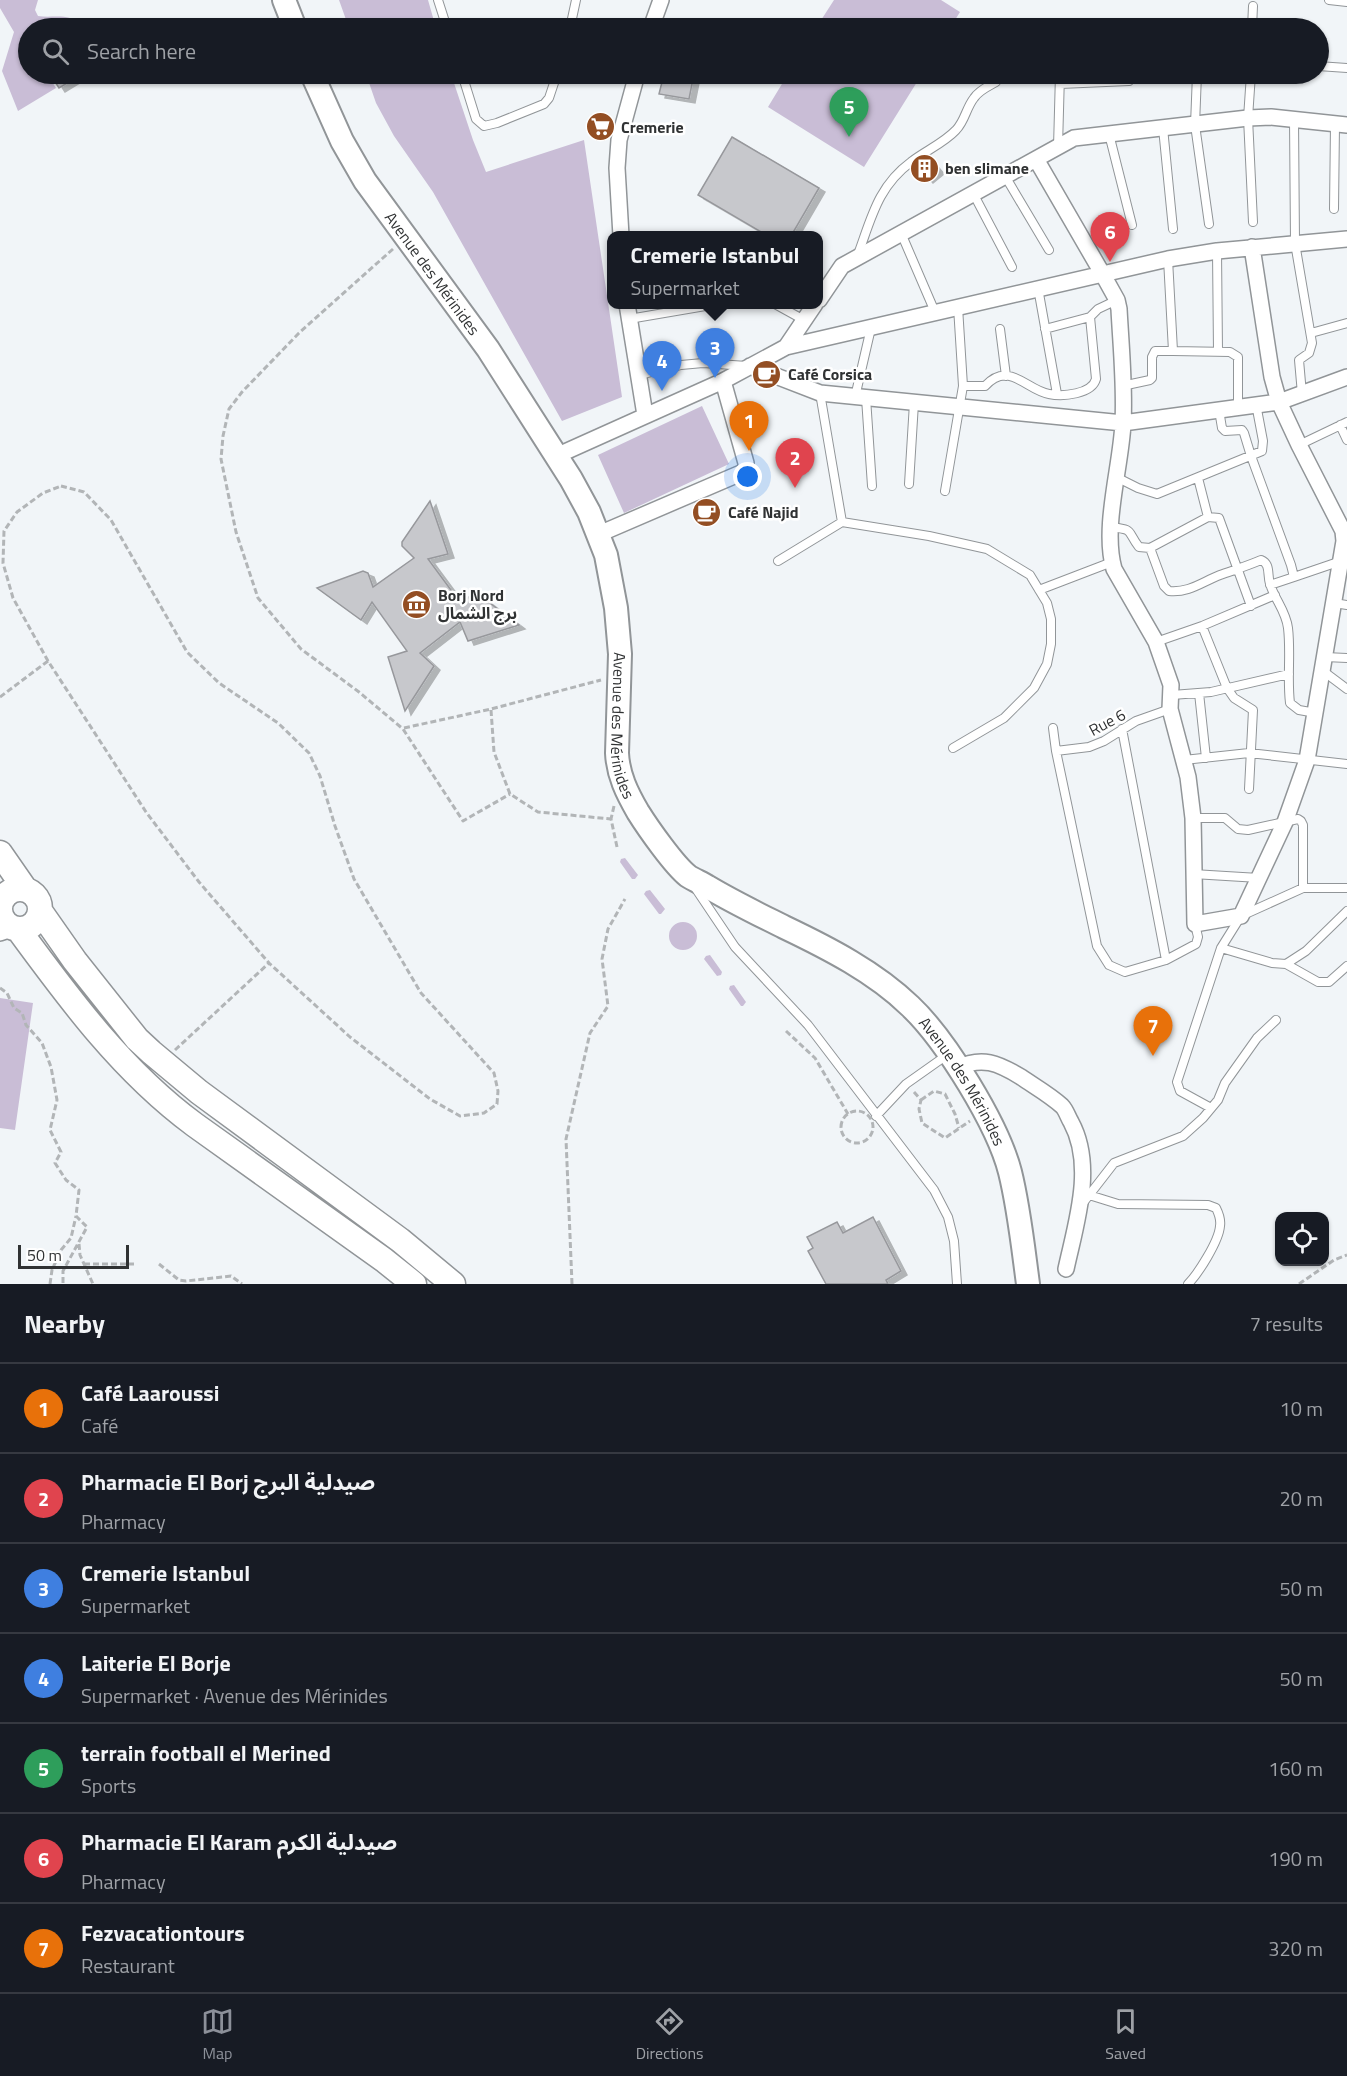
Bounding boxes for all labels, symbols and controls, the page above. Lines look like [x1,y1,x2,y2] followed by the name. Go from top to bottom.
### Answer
[18,18,1329,84] search box
[87,34,196,68] text: Search here
[39,35,72,68] icon: search
[830,88,868,137] pin: 5
[584,111,616,143] supermarket icon: Cremerie
[621,115,684,139] place label: Cremerie
[908,152,940,184] building icon: ben slimane
[945,156,1029,180] place label: ben slimane
[379,207,486,340] street label: Avenue des Mérinides
[1090,212,1130,262] pin: 6
[607,231,823,309] popup
[630,238,800,272] text: Cremerie Istanbul
[630,272,740,303] text: Supermarket
[696,328,734,378] pin: 3
[642,342,682,391] pin: 4
[751,358,783,390] cafe icon: Café Corsica
[788,362,872,386] place label: Café Corsica
[730,402,768,451] pin: 1
[776,438,814,488] pin: 2
[733,462,762,491] your location
[691,496,723,528] cafe icon: Café Najid
[728,500,799,524] place label: Café Najid
[438,583,517,625] place label: Borj Nord برج الشمال
[401,588,433,620] museum icon: Borj Nord برج الشمال
[605,652,641,803] street label: Avenue des Mérinides
[1084,702,1130,742] street label: Rue 6
[1134,1006,1172,1056] pin: 7
[913,1011,1012,1150] street label: Avenue des Mérinides
[1275,1212,1329,1266] map controls
[1275,1212,1329,1266] button: locate
[18,1242,129,1270] scale bar
[27,1243,62,1267] text: 50 m
[24,1304,105,1343] text: Nearby
[1250,1308,1323,1339] text: 7 results
[81,1376,219,1410] text: Café Laaroussi
[38,1393,49,1424] text: 1
[1279,1393,1323,1424] text: 10 m
[81,1410,118,1441] text: Café
[81,1465,375,1499] text: Pharmacie El Borj صيدلية البرج
[38,1483,49,1514] text: 2
[1279,1483,1323,1514] text: 20 m
[81,1506,166,1537] text: Pharmacy
[81,1556,250,1590] text: Cremerie Istanbul
[38,1573,49,1604] text: 3
[1279,1573,1323,1604] text: 50 m
[81,1590,190,1621] text: Supermarket
[81,1646,231,1680] text: Laiterie El Borje
[38,1663,49,1694] text: 4
[1279,1663,1323,1694] text: 50 m
[81,1680,388,1711] text: Supermarket · Avenue des Mérinides
[81,1736,331,1770] text: terrain football el Merined
[38,1753,49,1784] text: 5
[1268,1753,1323,1784] text: 160 m
[81,1770,136,1801] text: Sports
[81,1825,397,1859] text: Pharmacie El Karam صيدلية الكرم
[38,1843,49,1874] text: 6
[1268,1843,1323,1874] text: 190 m
[81,1866,166,1897] text: Pharmacy
[81,1916,245,1950] text: Fezvacationtours
[38,1933,49,1964] text: 7
[1268,1933,1323,1964] text: 320 m
[81,1950,175,1981] text: Restaurant
[201,2005,234,2065] tab: Map
[636,2005,704,2065] tab: Directions
[1105,2005,1146,2065] tab: Saved

